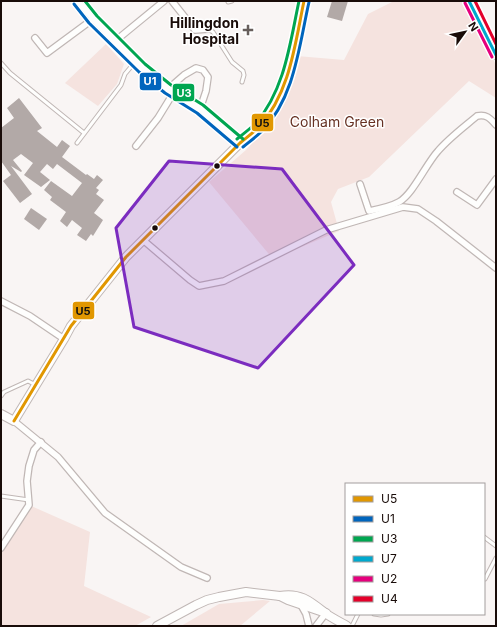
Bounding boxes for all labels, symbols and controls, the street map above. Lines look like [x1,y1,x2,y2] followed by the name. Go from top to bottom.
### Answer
[445,12,485,52] north arrow
[170,14,239,47] place label: Hillingdon Hospital
[465,19,482,34] text: N
[242,24,254,36] marker: Hillingdon Hospital
[139,72,162,91] line badge: U1
[144,74,157,88] text: U1
[172,83,195,102] line badge: U3
[176,86,192,100] text: U3
[251,113,274,132] line badge: U5
[290,113,384,130] park label: Colham Green
[254,116,270,130] text: U5
[212,161,222,171] unlabelled marker
[150,223,160,233] unlabelled marker
[72,301,95,320] line badge: U5
[75,304,91,318] text: U5
[345,483,485,615] legend
[381,491,397,506] text: U5
[381,511,395,526] text: U1
[381,531,397,546] text: U3
[381,551,397,566] text: U7
[381,571,397,586] text: U2
[381,591,398,606] text: U4

